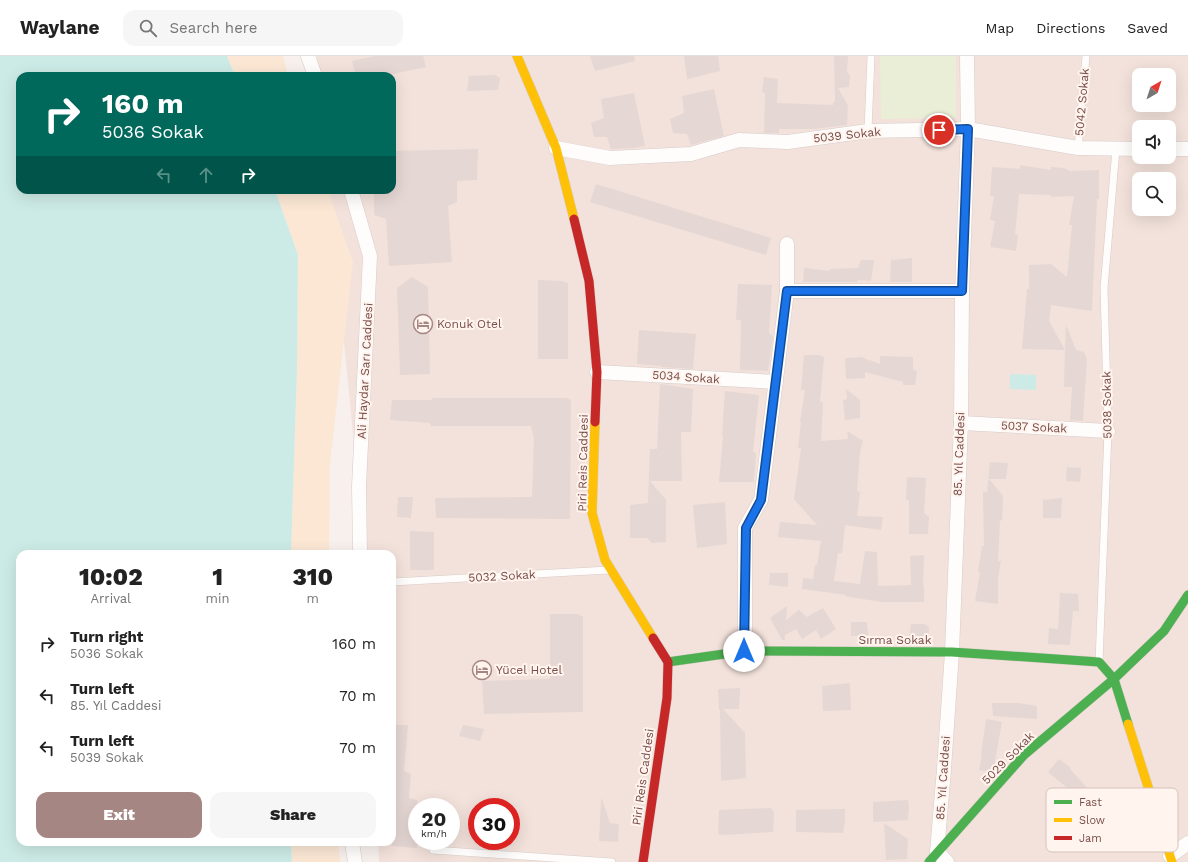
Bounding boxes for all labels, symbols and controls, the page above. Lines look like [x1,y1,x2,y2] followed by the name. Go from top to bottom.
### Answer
[123,10,403,46] search box
[20,16,99,39] text: Waylane
[137,17,159,39] icon: search
[169,19,257,37] text: Search here
[986,20,1014,36] text: Map
[1036,20,1105,36] text: Directions
[1127,20,1168,36] text: Saved
[1072,67,1092,137] street label: 5042 Sokak
[1132,68,1176,112] north arrow
[1132,68,1176,216] map controls
[102,87,184,120] text: 160 m
[36,88,88,140] icon: right
[922,113,956,147] pin
[928,119,950,141] icon: arrive
[1132,120,1176,164] button: sound
[102,121,204,142] text: 5036 Sokak
[813,124,882,146] street label: 5039 Sokak
[153,164,175,186] icon: left
[195,164,217,186] icon: ahead
[237,164,259,186] icon: right
[1132,172,1176,216] button: search
[354,303,376,439] street label: Ali Haydar Sarı Caddesi
[412,313,434,335] hotel icon: Konuk Otel
[437,317,502,331] place label: Konuk Otel
[652,368,720,386] street label: 5034 Sokak
[1099,371,1115,439] street label: 5038 Sokak
[951,412,967,496] street label: 85. Yıl Caddesi
[575,414,591,512] street label: Piri Reis Caddesi
[1000,418,1068,436] street label: 5037 Sokak
[79,563,143,591] text: 10:02
[212,563,223,591] text: 1
[292,563,333,591] text: 310
[468,567,536,585] street label: 5032 Sokak
[90,591,131,606] text: Arrival
[206,591,229,606] text: min
[307,591,319,606] text: m
[70,628,143,646] text: Turn right
[723,630,765,672] position arrow
[36,633,58,655] icon: right
[859,633,932,647] street label: Sırma Sokak
[332,635,376,653] text: 160 m
[70,646,143,661] text: 5036 Sokak
[471,659,493,681] hotel icon: Yücel Hotel
[496,663,562,677] place label: Yücel Hotel
[70,680,134,698] text: Turn left
[36,685,58,707] icon: left
[339,687,376,705] text: 70 m
[70,698,161,713] text: 85. Yıl Caddesi
[629,728,657,826] street label: Piri Reis Caddesi
[979,729,1037,787] street label: 5029 Sokak
[70,732,134,750] text: Turn left
[933,735,953,821] street label: 85. Yıl Caddesi
[36,737,58,759] icon: left
[339,739,376,757] text: 70 m
[70,750,144,765] text: 5039 Sokak
[1046,788,1178,852] legend
[36,792,202,838] button: Exit
[210,792,376,838] button: Share
[1079,796,1102,809] text: Fast
[468,798,520,850] speed limit sign: 30
[422,807,446,831] text: 20
[1079,814,1105,827] text: Slow
[421,828,447,839] text: km/h
[1079,832,1102,845] text: Jam

